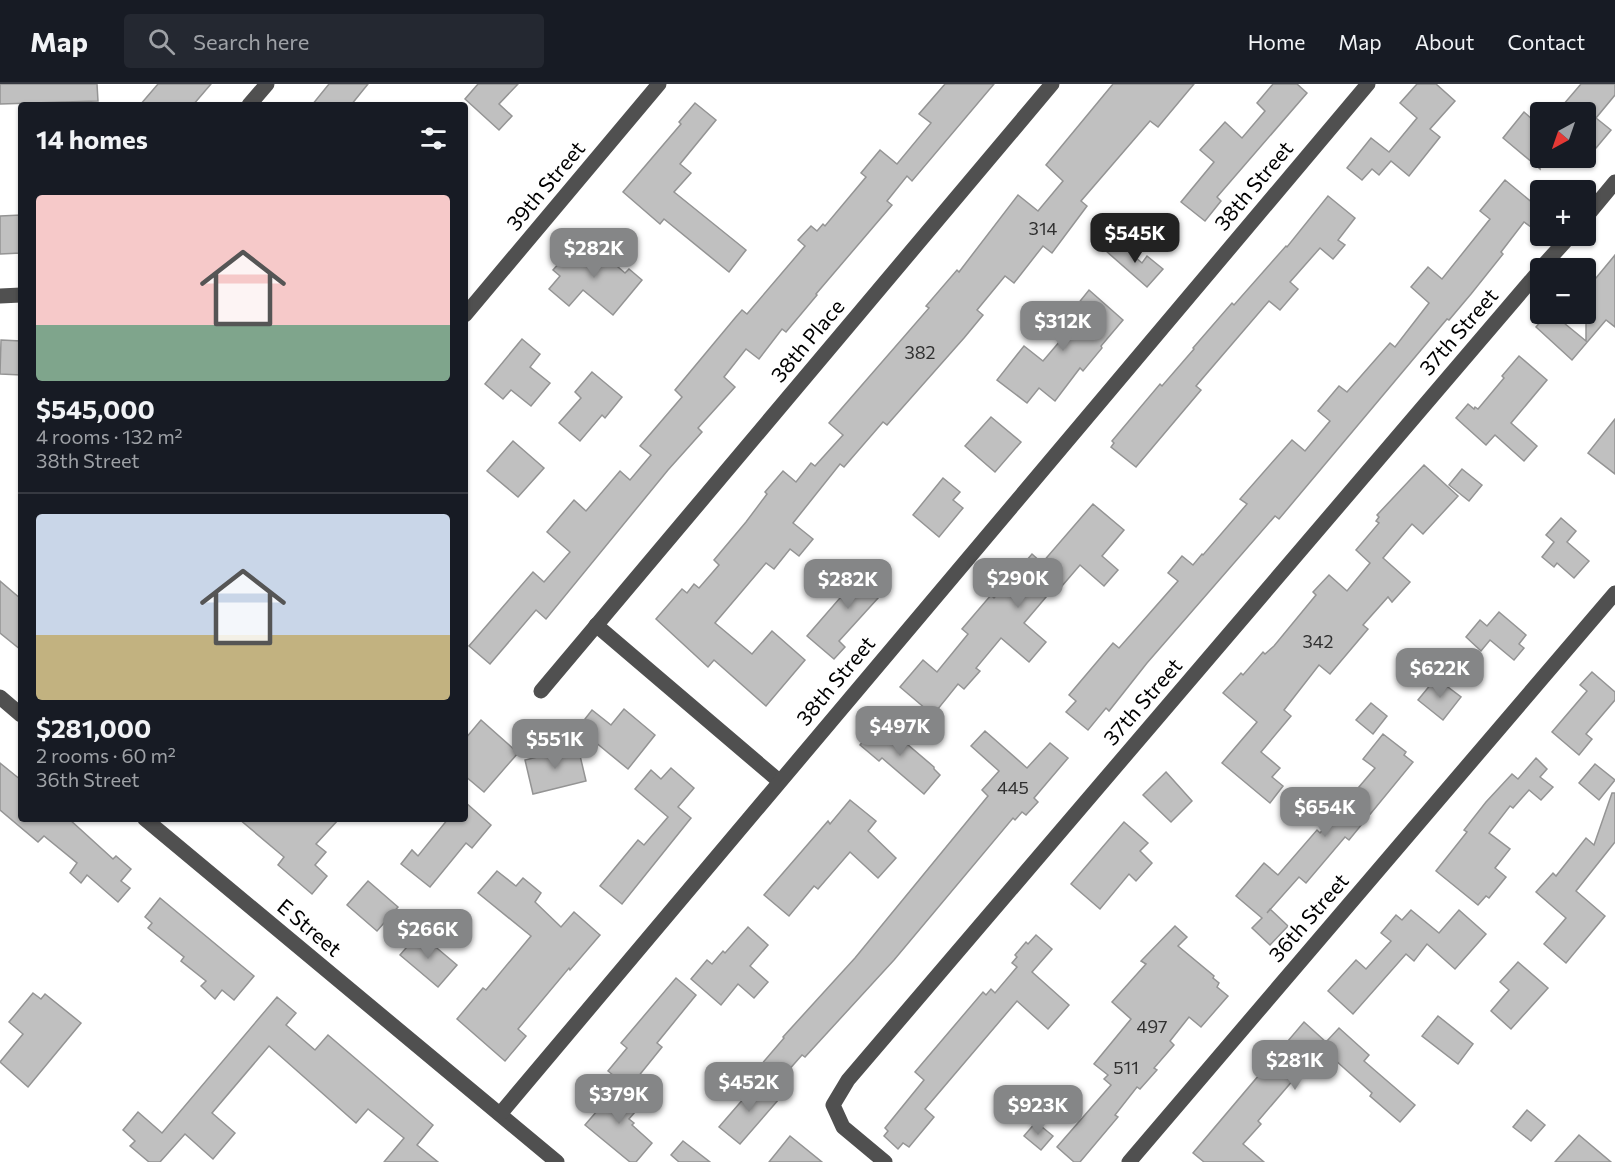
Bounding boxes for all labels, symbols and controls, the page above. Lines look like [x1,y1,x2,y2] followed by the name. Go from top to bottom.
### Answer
[124,14,544,68] search box
[30,24,88,58] text: Map
[145,25,178,58] icon: search
[193,28,309,55] text: Search here
[1248,29,1305,54] text: Home
[1338,29,1382,54] text: Map
[1415,29,1474,54] text: About
[1507,29,1585,54] text: Contact
[1530,102,1596,168] north arrow
[1530,102,1596,324] map controls
[417,122,450,155] icon: filters
[36,123,148,154] text: 14 homes
[500,135,589,235] street label: 39th Street
[1208,135,1297,235] street label: 38th Street
[1530,180,1596,246] button: +
[1093,213,1177,264] pin: $545K
[1029,217,1058,239] house number: 314
[1104,220,1166,244] text: $545K
[552,228,636,279] pin: $282K
[189,234,297,342] icon: home
[564,235,624,259] text: $282K
[1530,258,1596,324] button: −
[1413,282,1502,380] street label: 37th Street
[765,294,849,387] street label: 38th Place
[1021,301,1105,352] pin: $312K
[1034,308,1092,332] text: $312K
[904,341,936,363] house number: 382
[36,393,155,424] text: $545,000
[36,424,183,448] text: 4 rooms · 132 m²
[36,448,140,472] text: 38th Street
[189,553,297,661] icon: home
[976,558,1060,609] pin: $290K
[806,559,890,610] pin: $282K
[987,565,1049,589] text: $290K
[818,566,878,590] text: $282K
[790,630,879,730] street label: 38th Street
[1303,630,1333,652] house number: 342
[1398,648,1482,699] pin: $622K
[1097,652,1186,750] street label: 37th Street
[1410,655,1470,679] text: $622K
[858,706,942,757] pin: $497K
[36,712,151,743] text: $281,000
[870,713,930,737] text: $497K
[513,719,597,770] pin: $551K
[526,726,584,750] text: $551K
[36,743,176,767] text: 2 rooms · 60 m²
[36,767,140,791] text: 36th Street
[997,776,1029,798] house number: 445
[1283,787,1367,838] pin: $654K
[1294,794,1356,818] text: $654K
[1263,868,1353,966] street label: 36th Street
[273,893,347,961] street label: E Street
[386,909,470,960] pin: $266K
[397,916,459,940] text: $266K
[1136,1015,1168,1037] house number: 497
[1253,1040,1337,1091] pin: $281K
[1266,1047,1324,1071] text: $281K
[1113,1056,1139,1078] house number: 511
[707,1062,791,1113] pin: $452K
[719,1069,779,1093] text: $452K
[577,1074,661,1125] pin: $379K
[589,1081,649,1105] text: $379K
[996,1085,1080,1136] pin: $923K
[1008,1092,1068,1116] text: $923K

